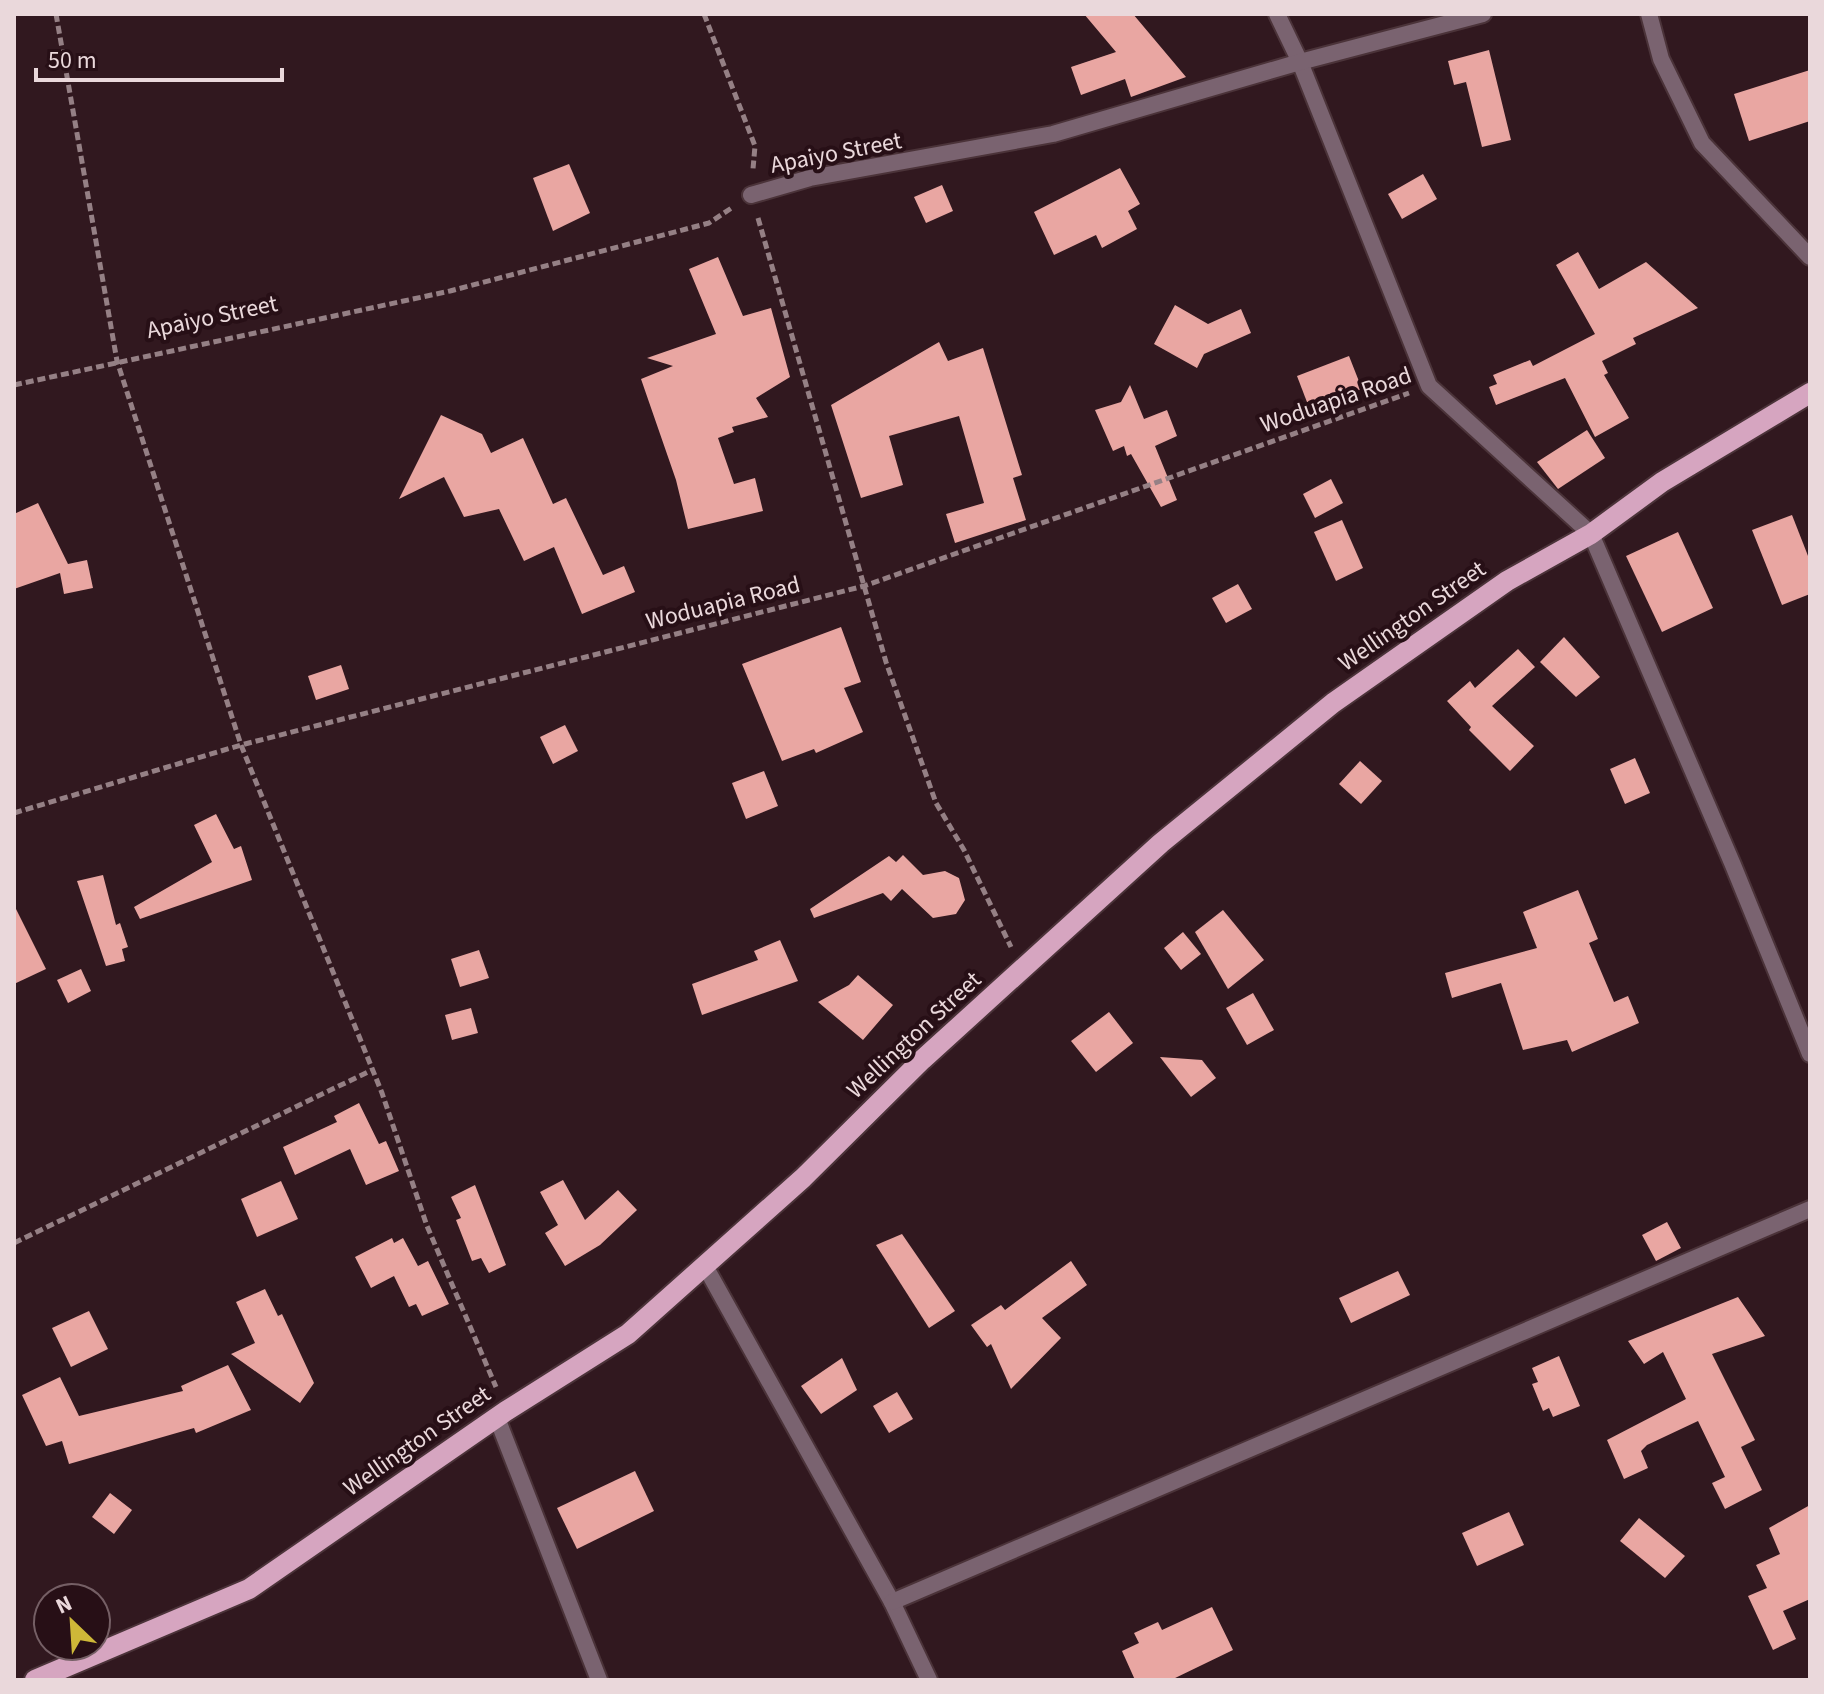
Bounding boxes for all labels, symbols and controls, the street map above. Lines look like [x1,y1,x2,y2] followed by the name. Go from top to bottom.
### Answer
[36,32,282,82] scale bar
[48,43,97,78] text: 50 m
[767,123,905,183] street label: Apaiyo Street
[143,286,281,348] street label: Apaiyo Street
[1256,358,1416,442] street label: Woduapia Road
[1331,552,1493,680] street label: Wellington Street
[642,567,804,639] street label: Woduapia Road
[839,963,989,1107] street label: Wellington Street
[336,1377,498,1505] street label: Wellington Street
[32,1582,112,1662] north arrow
[51,1587,77,1622] text: N

